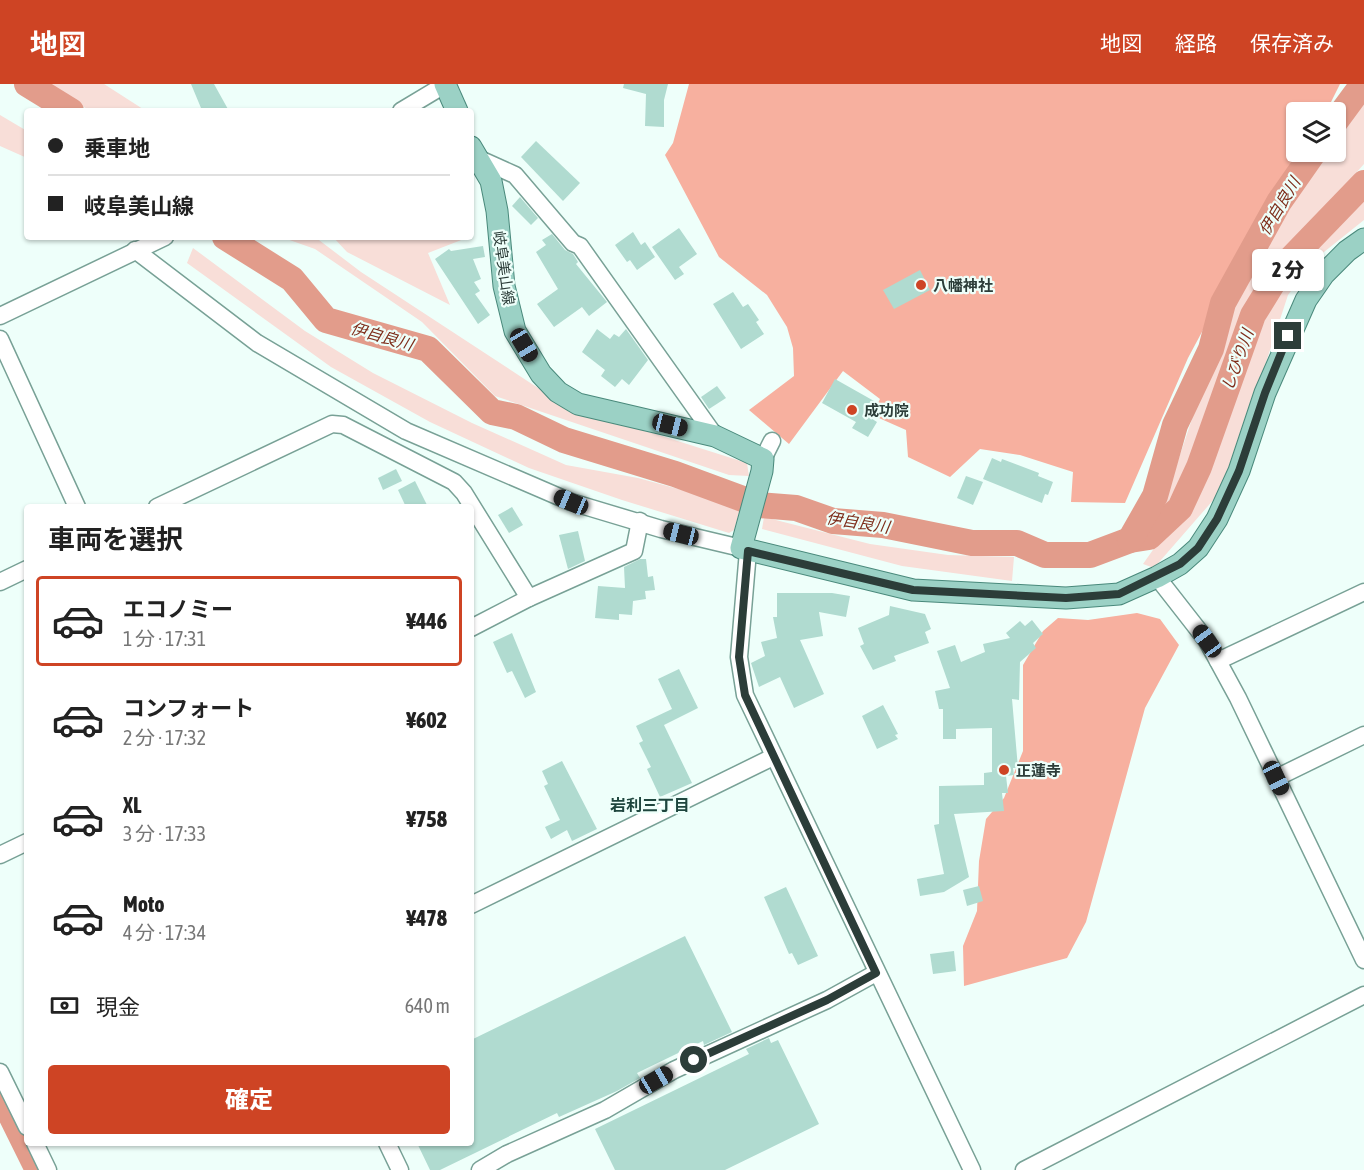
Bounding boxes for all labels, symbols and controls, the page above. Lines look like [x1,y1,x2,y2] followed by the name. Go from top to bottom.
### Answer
[30,28,86,60] text: 地図
[1100,31,1142,55] text: 地図
[1175,31,1217,55] text: 経路
[1250,31,1334,55] text: 保存済み
[1286,102,1346,162] map controls
[1286,102,1346,162] button: layers
[84,135,150,161] text: 乗車地
[1255,172,1304,238] water label: 伊自良川
[84,193,194,219] text: 岐阜美山線
[490,230,518,306] street label: 岐阜美山線
[1252,249,1324,291] callout: 2 分
[1272,258,1304,281] text: 2 分
[933,277,993,294] place label: 八幡神社
[914,278,928,292] marker: 八幡神社
[349,319,417,354] water label: 伊自良川
[1274,322,1301,349] route end
[507,325,541,365] car
[1218,325,1257,393] water label: しびり川
[864,402,909,419] place label: 成功院
[845,403,859,417] marker: 成功院
[650,412,690,438] car
[551,487,591,517] car
[825,508,893,536] water label: 伊自良川
[661,521,701,547] car
[48,524,183,555] text: 車両を選択
[51,594,105,648] icon: car
[123,596,233,622] text: エコノミー
[406,608,447,634] text: ¥446
[1189,621,1225,661] car
[123,627,206,650] text: 1 分 · 17:31
[51,693,105,747] icon: car
[123,695,254,721] text: コンフォート
[406,707,447,733] text: ¥602
[123,726,206,749] text: 2 分 · 17:32
[1260,758,1292,798] car
[1016,762,1061,779] place label: 正蓮寺
[997,763,1011,777] marker: 正蓮寺
[51,792,105,846] icon: car
[123,792,141,818] text: XL
[610,796,690,814] district label: 岩利三丁目
[406,806,447,832] text: ¥758
[123,822,206,845] text: 3 分 · 17:33
[51,891,105,945] icon: car
[123,891,165,917] text: Moto
[406,905,447,931] text: ¥478
[123,921,206,944] text: 4 分 · 17:34
[48,989,81,1022] icon: cash
[96,994,140,1020] text: 現金
[405,994,450,1017] text: 640 m
[680,1046,707,1073] route start
[636,1063,676,1097] car
[48,1065,450,1134] button: 確定

